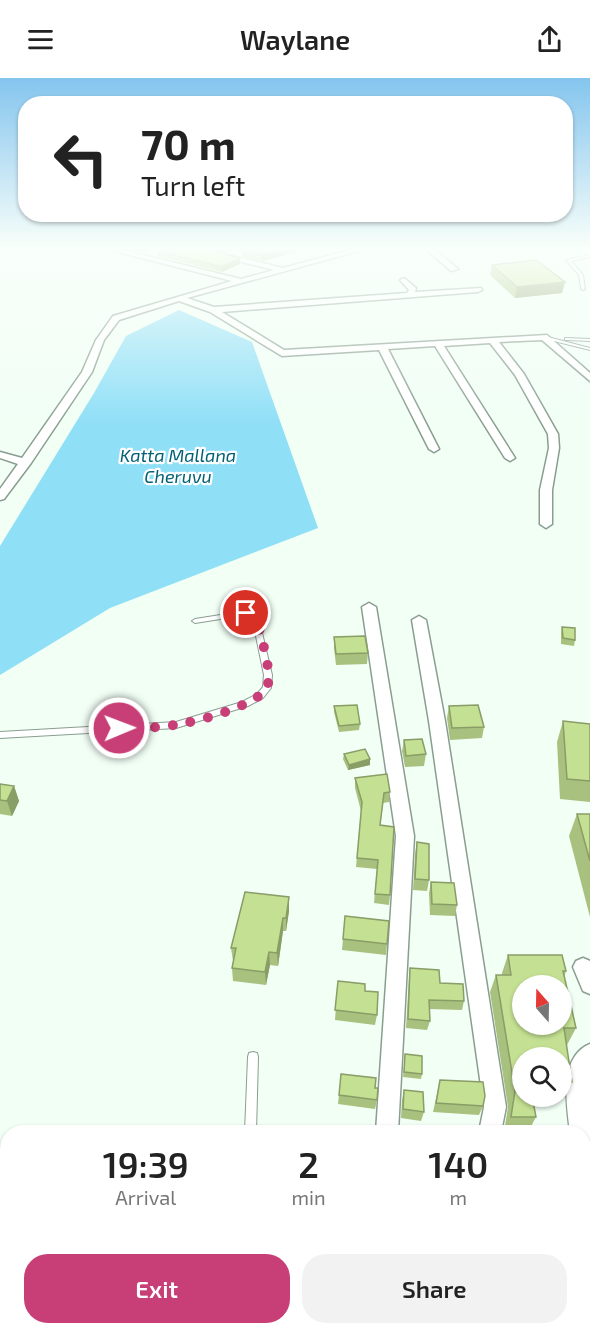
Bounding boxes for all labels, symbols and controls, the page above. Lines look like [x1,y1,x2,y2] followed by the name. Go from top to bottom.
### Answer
[24,23,57,56] icon: menu
[240,23,350,55] text: Waylane
[533,23,566,56] icon: share
[141,118,236,168] text: 70 m
[42,120,120,198] icon: left
[141,169,245,201] text: Turn left
[120,444,236,487] water label: Katta Mallana Cheruvu
[220,587,271,638] pin
[229,596,262,629] icon: arrive
[87,696,151,760] position arrow
[512,975,572,1035] north arrow
[512,975,572,1107] map controls
[512,1047,572,1107] button: search
[103,1142,189,1185] text: 19:39
[298,1142,319,1185] text: 2
[428,1142,488,1185] text: 140
[115,1185,176,1209] text: Arrival
[292,1185,326,1209] text: min
[450,1185,467,1209] text: m
[24,1254,290,1323] button: Exit
[302,1254,567,1323] button: Share

